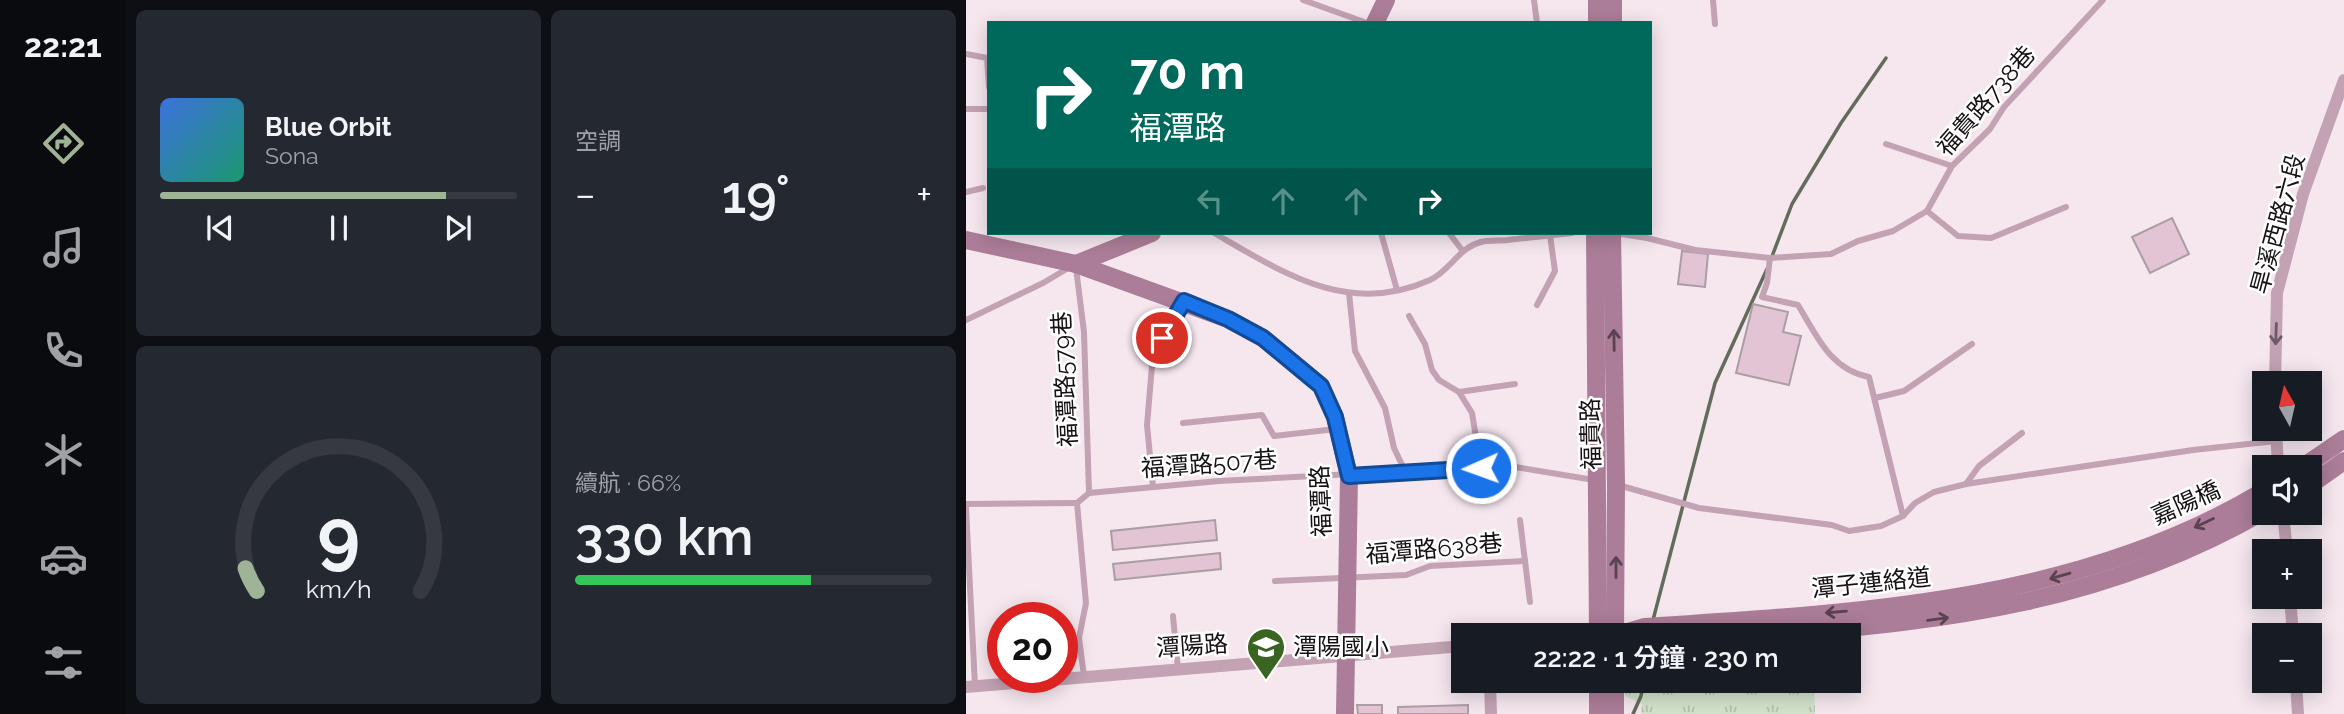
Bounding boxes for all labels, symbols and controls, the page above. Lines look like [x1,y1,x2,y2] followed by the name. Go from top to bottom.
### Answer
[24,27,102,64] text: 22:21
[1930,40,2041,161] street label: 福貴路738巷
[1130,43,1245,100] text: 70 m
[1015,49,1106,140] icon: right
[1130,109,1226,146] text: 福潭路
[265,112,392,142] text: Blue Orbit
[39,119,88,168] icon: directions
[575,127,621,154] text: 空調
[265,142,319,169] text: Sona
[2245,151,2310,297] street label: 旱溪西路六段
[722,164,790,225] text: 19°
[575,172,595,217] text: −
[916,172,932,217] text: +
[1191,182,1229,220] icon: left
[1264,182,1302,220] icon: ahead
[1337,182,1375,220] icon: ahead
[1410,182,1448,220] icon: right
[201,209,239,247] icon: previous
[320,209,358,247] icon: pause
[439,209,477,247] icon: next
[39,223,88,272] icon: music
[1132,308,1192,368] pin
[1046,310,1083,448] street label: 福潭路579巷
[1143,319,1181,357] icon: arrive
[2269,322,2283,345] one-way arrow
[39,326,88,375] icon: phone
[1607,328,1621,351] one-way arrow
[2252,371,2322,441] north arrow
[2252,371,2322,693] map controls
[1575,398,1606,470] street label: 福貴路
[39,430,88,479] icon: climate
[1444,431,1518,505] position arrow
[1140,444,1278,483] street label: 福潭路507巷
[2252,455,2322,525] button: sound
[1305,465,1336,538] street label: 福潭路
[575,469,681,496] text: 續航 · 66%
[2147,475,2225,530] street label: 嘉陽橋
[317,493,360,578] text: 9
[575,506,754,567] text: 330 km
[2194,517,2215,530] one-way arrow
[1364,528,1504,569] street label: 福潭路638巷
[39,534,88,583] icon: car
[2252,539,2322,609] button: +
[1609,556,1623,579] one-way arrow
[1810,562,1932,603] street label: 潭子連絡道
[2049,571,2071,584] one-way arrow
[306,574,371,604] text: km/h
[987,602,1078,693] speed limit sign: 20
[1825,606,1847,619] one-way arrow
[1926,612,1949,625] one-way arrow
[2252,623,2322,693] button: −
[1245,626,1287,681] school or university icon: 潭陽國小
[1155,629,1229,662] street label: 潭陽路
[1293,632,1389,661] place label: 潭陽國小
[39,638,88,687] icon: filters
[1533,643,1779,673] text: 22:22 · 1 分鐘 · 230 m

